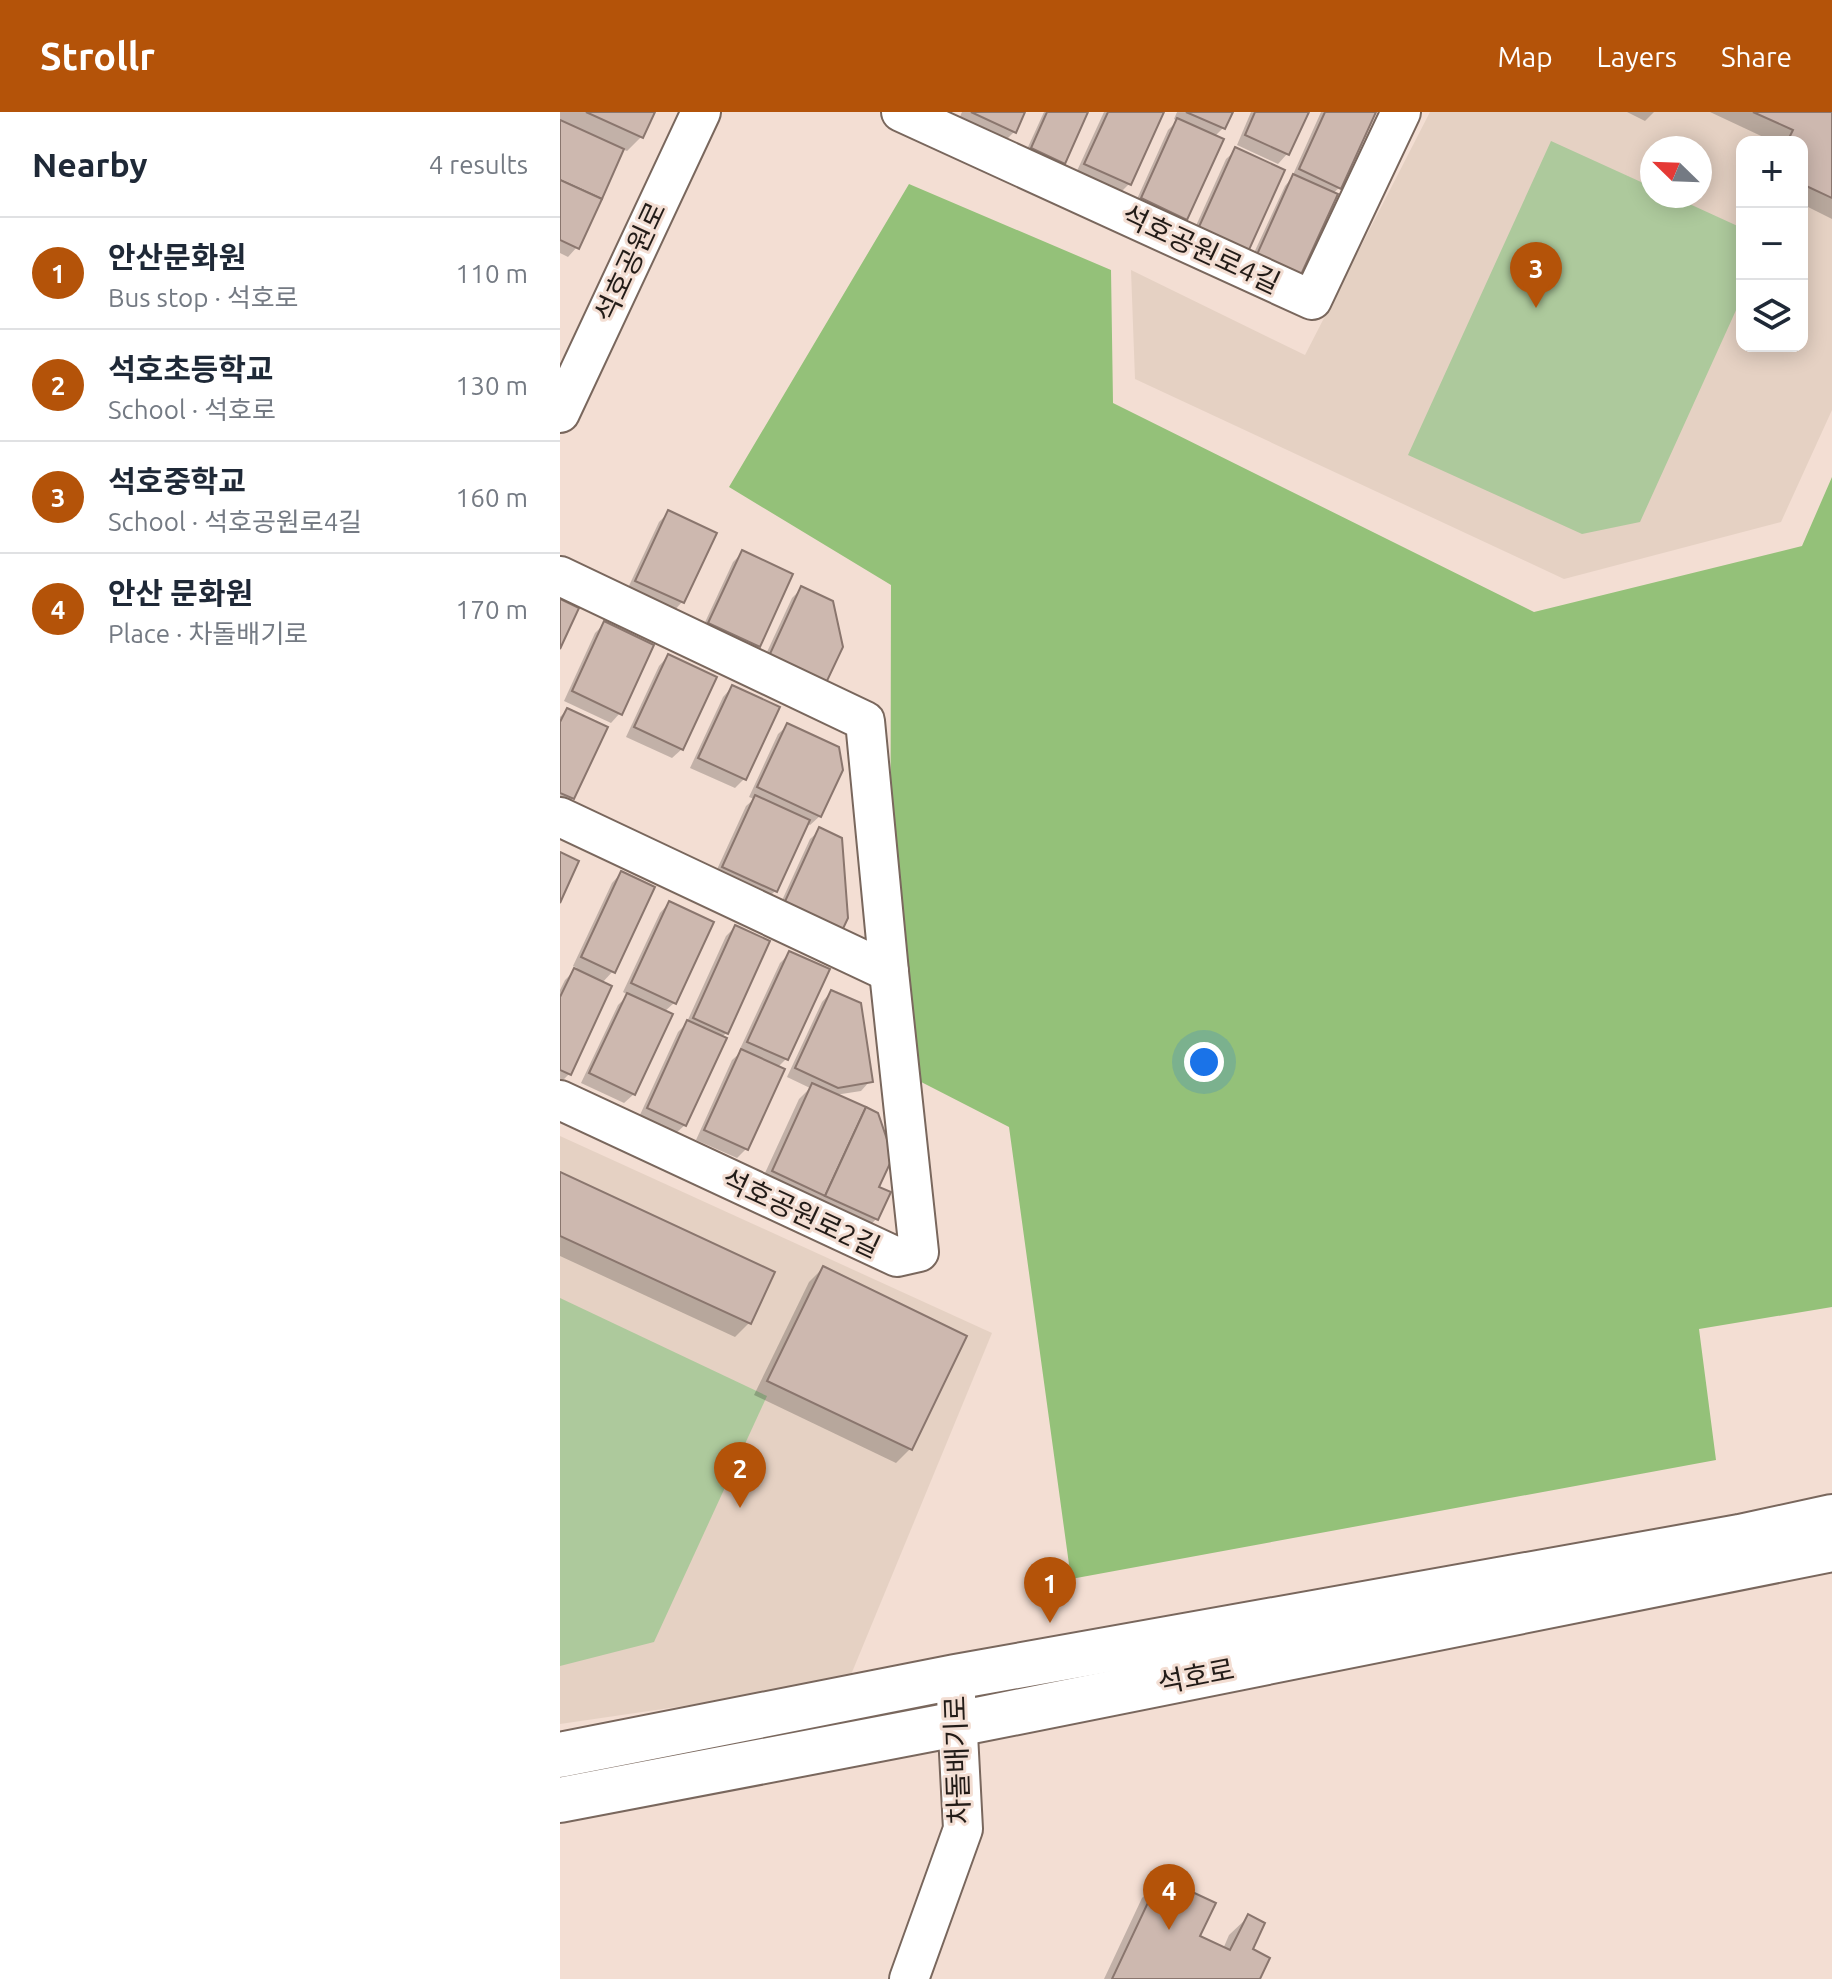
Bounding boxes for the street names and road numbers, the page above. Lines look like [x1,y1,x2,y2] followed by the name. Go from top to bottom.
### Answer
[588,197,671,327] street label: 석호공원로
[1117,199,1285,299] street label: 석호공원로4길
[717,1163,885,1263] street label: 석호공원로2길
[1155,1653,1237,1698] street label: 석호로
[939,1695,974,1825] street label: 차돌배기로

